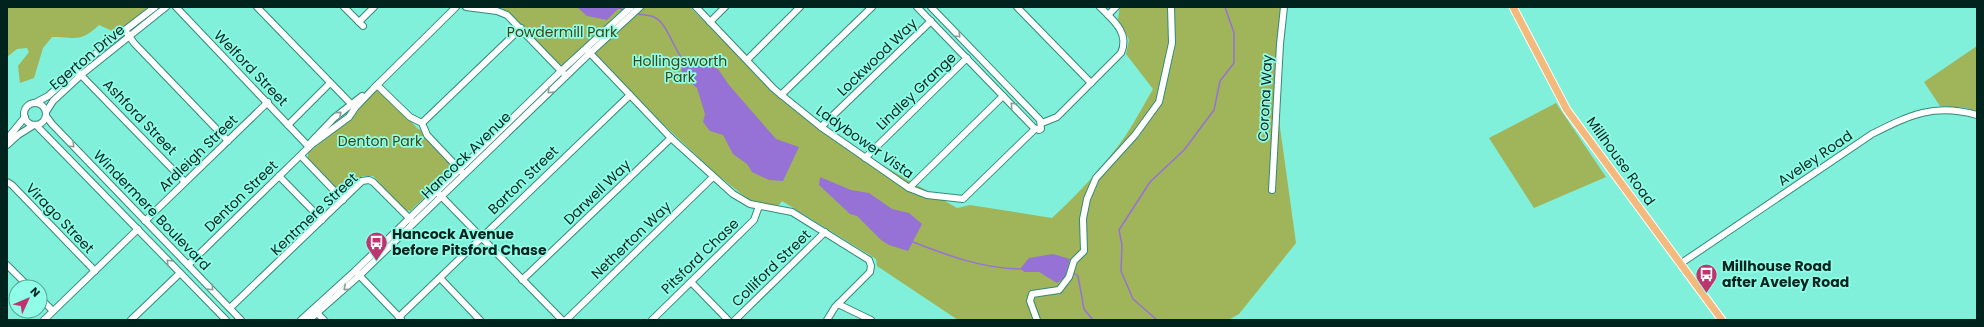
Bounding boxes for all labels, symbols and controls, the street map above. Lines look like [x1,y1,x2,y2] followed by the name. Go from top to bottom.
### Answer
[833,13,922,100] street label: Lockwood Way
[45,19,129,94] street label: Egerton Drive
[507,22,618,42] park label: Powdermill Park
[209,26,293,110] street label: Welford Street
[953,30,961,38] one-way arrow
[872,47,961,134] street label: Lindley Grange
[633,51,727,87] park label: Hollingsworth Park
[1253,54,1277,142] street label: Corona Way
[99,75,181,159] street label: Ashford Street
[547,86,555,94] one-way arrow
[812,101,918,183] street label: Ladybower Vista
[1011,103,1018,110] one-way arrow
[417,107,515,203] street label: Hancock Avenue
[154,110,242,196] street label: Ardleigh Street
[334,111,342,118] one-way arrow
[1582,112,1660,210] street label: Millhouse Road
[1774,126,1856,190] street label: Aveley Road
[338,131,423,151] park label: Denton Park
[67,140,75,148] one-way arrow
[483,141,563,219] street label: Barton Street
[89,145,215,275] street label: Windermere Boulevard
[559,155,635,229] street label: Darwell Way
[200,156,282,236] street label: Denton Street
[266,168,362,260] street label: Kentmere Street
[21,178,99,258] street label: Virago Street
[587,197,676,283] street label: Netherton Way
[657,213,744,298] street label: Pitsford Chase
[392,224,547,260] place label: Hancock Avenue before Pitsford Chase
[727,225,815,311] street label: Colliford Street
[363,229,389,262] bus stop icon: Hancock Avenue before Pitsford Chase
[1722,256,1849,292] place label: Millhouse Road after Aveley Road
[166,259,174,267] one-way arrow
[1694,261,1720,294] bus stop icon: Millhouse Road after Aveley Road
[8,279,48,319] north arrow
[206,283,214,291] one-way arrow
[343,283,350,290] one-way arrow
[27,284,44,301] text: N

